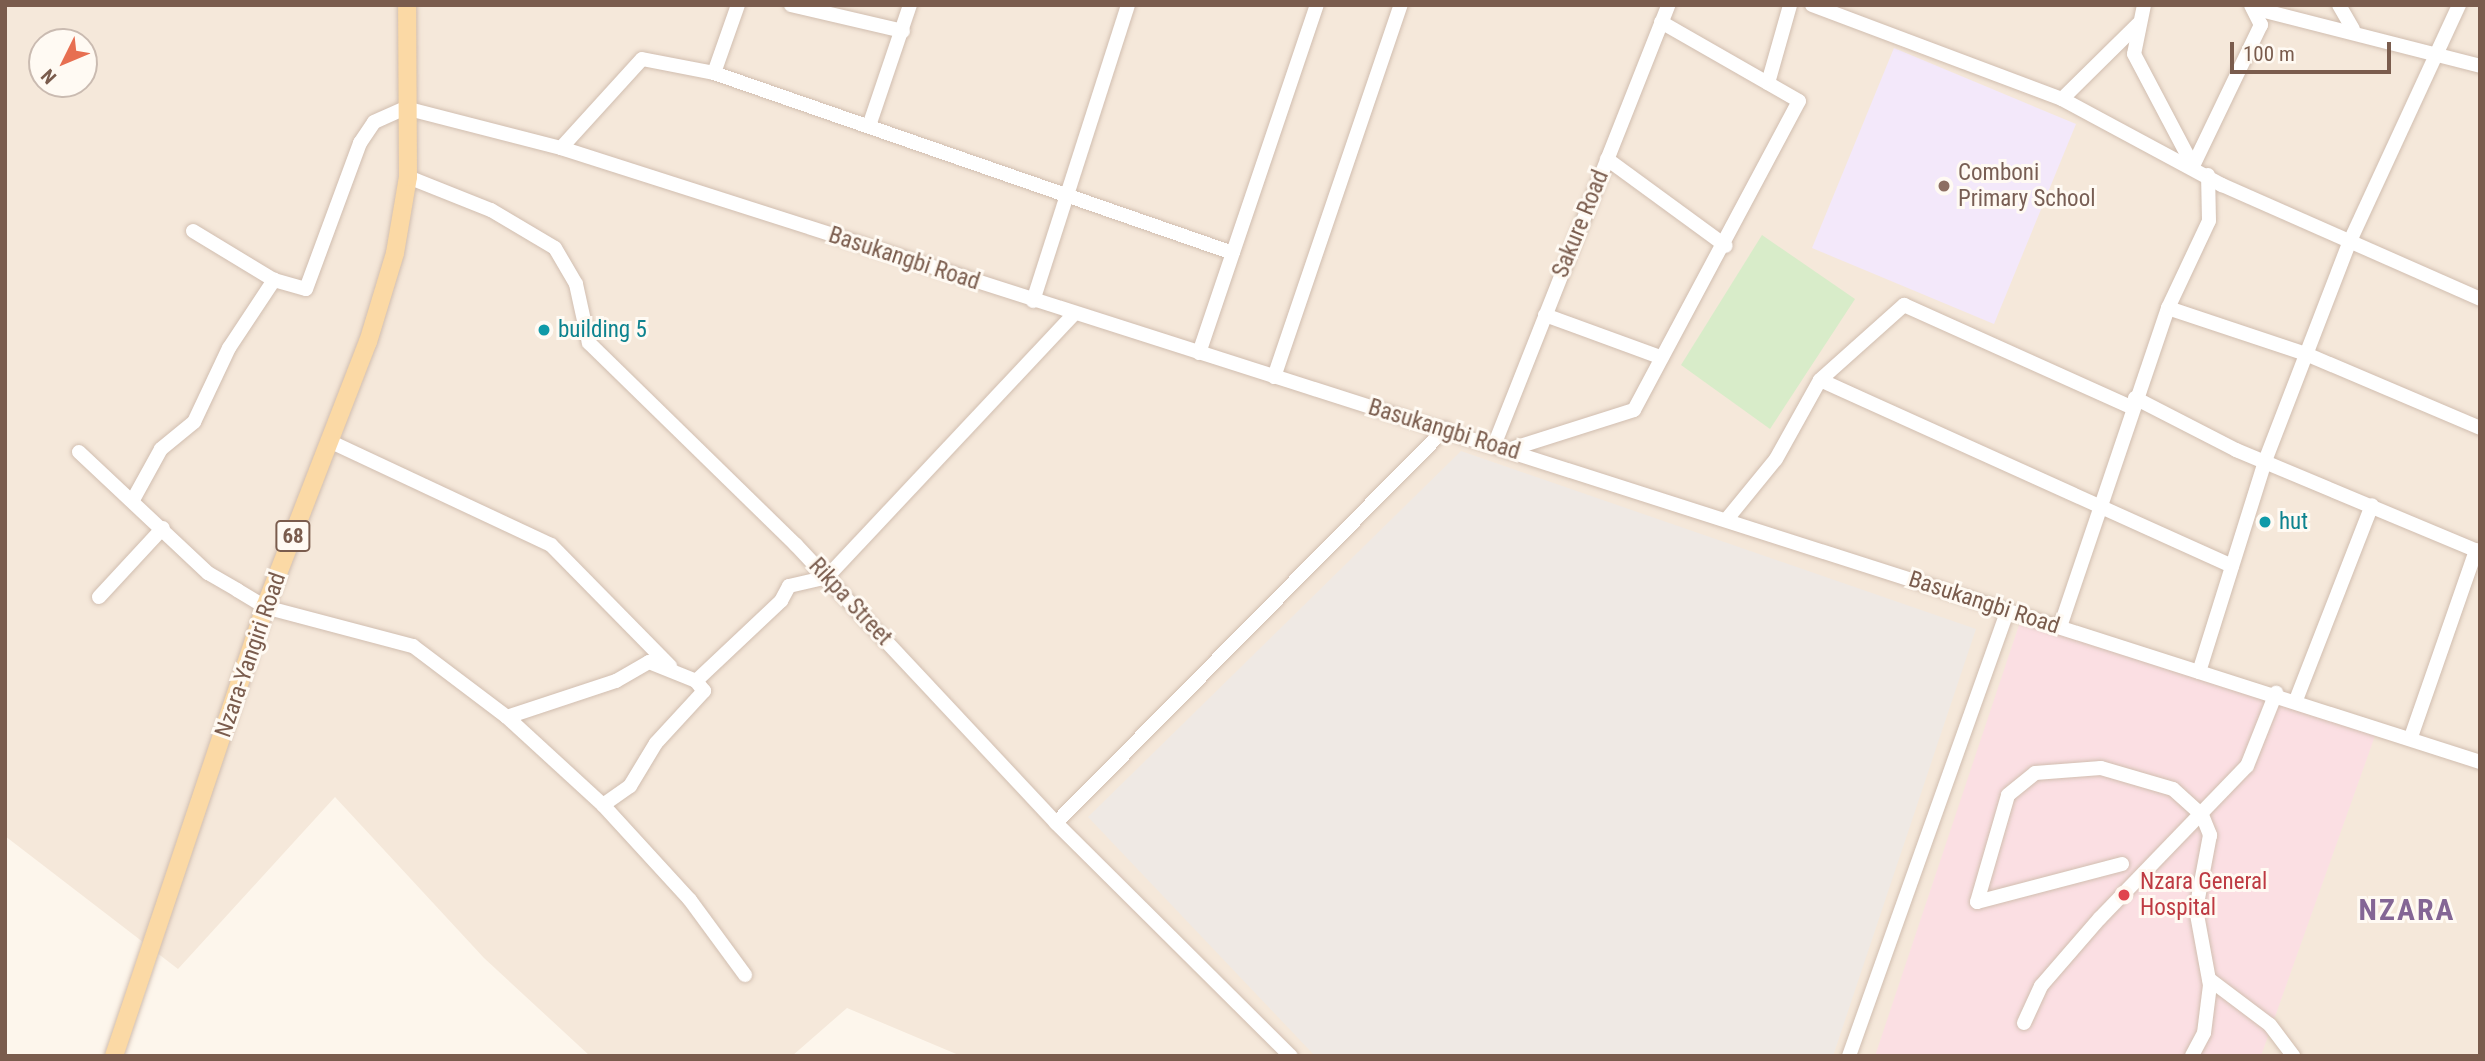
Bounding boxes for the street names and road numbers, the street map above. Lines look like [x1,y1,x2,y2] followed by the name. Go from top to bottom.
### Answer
[1547,166,1615,282] street label: Sakure Road
[825,222,983,296] street label: Basukangbi Road
[1365,394,1523,466] street label: Basukangbi Road
[274,518,312,554] road number: 68
[803,553,897,651] street label: Rikpa Street
[1905,566,2063,640] street label: Basukangbi Road
[210,569,292,741] street label: Nzara-Yangiri Road

